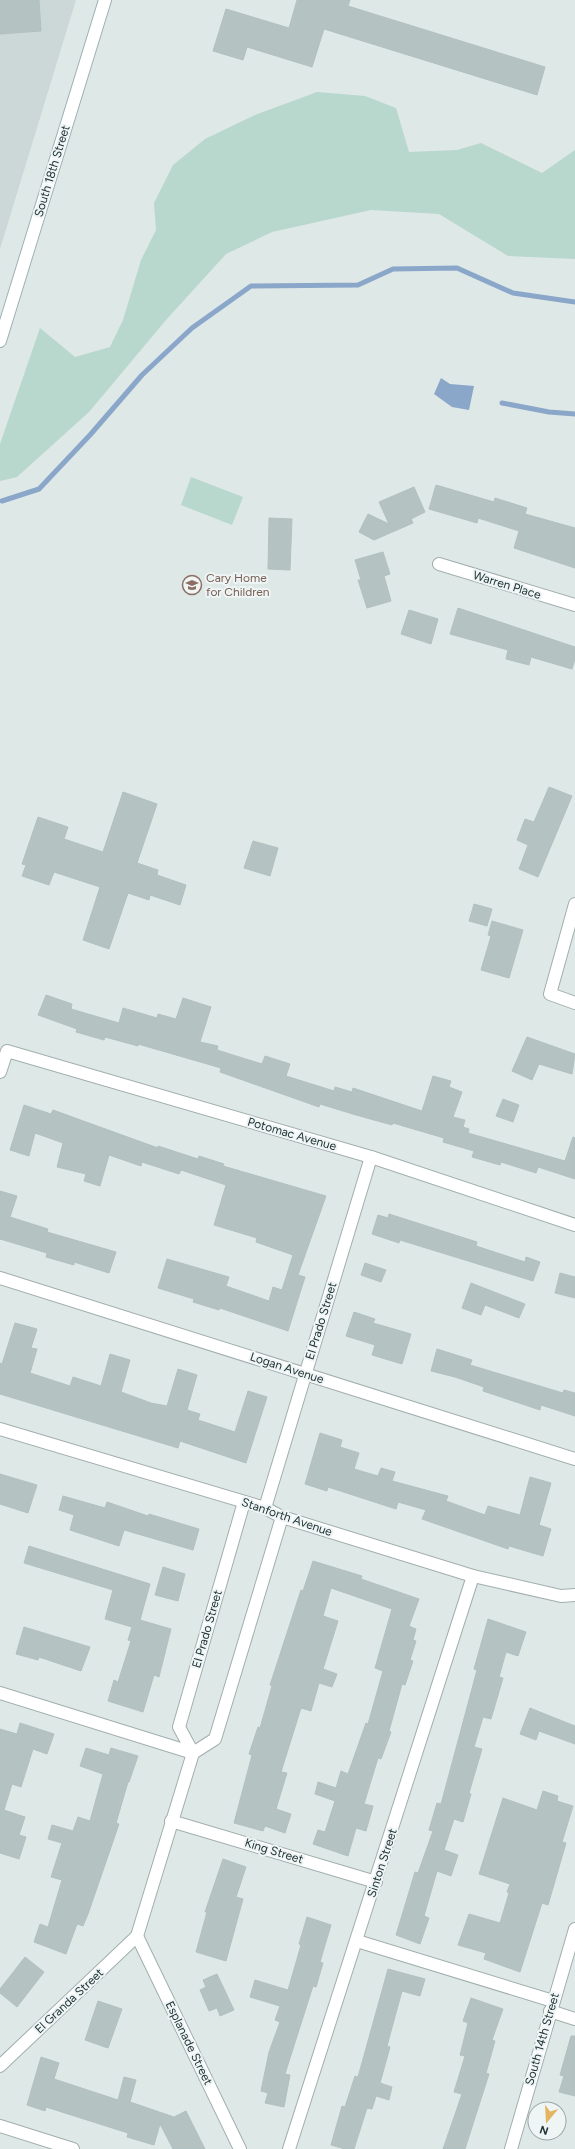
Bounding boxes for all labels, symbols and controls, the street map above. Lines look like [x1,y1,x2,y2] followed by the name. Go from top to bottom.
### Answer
[31,123,73,219] street label: South 18th Street
[471,568,543,602] street label: Warren Place
[206,571,270,599] place label: Cary Home for Children
[181,574,203,596] school or university icon: Cary Home for Children
[246,1115,338,1153] street label: Potomac Avenue
[303,1280,340,1361] street label: El Prado Street
[248,1350,326,1387] street label: Logan Avenue
[240,1495,335,1539] street label: Stanforth Avenue
[189,1588,225,1670] street label: El Prado Street
[364,1826,400,1899] street label: Sinton Street
[243,1835,305,1867] street label: King Street
[32,1965,106,2036] street label: El Granda Street
[522,1991,562,2087] street label: South 14th Street
[163,1999,216,2088] street label: Esplanade Street
[527,2101,567,2141] north arrow
[538,2123,550,2138] text: N

